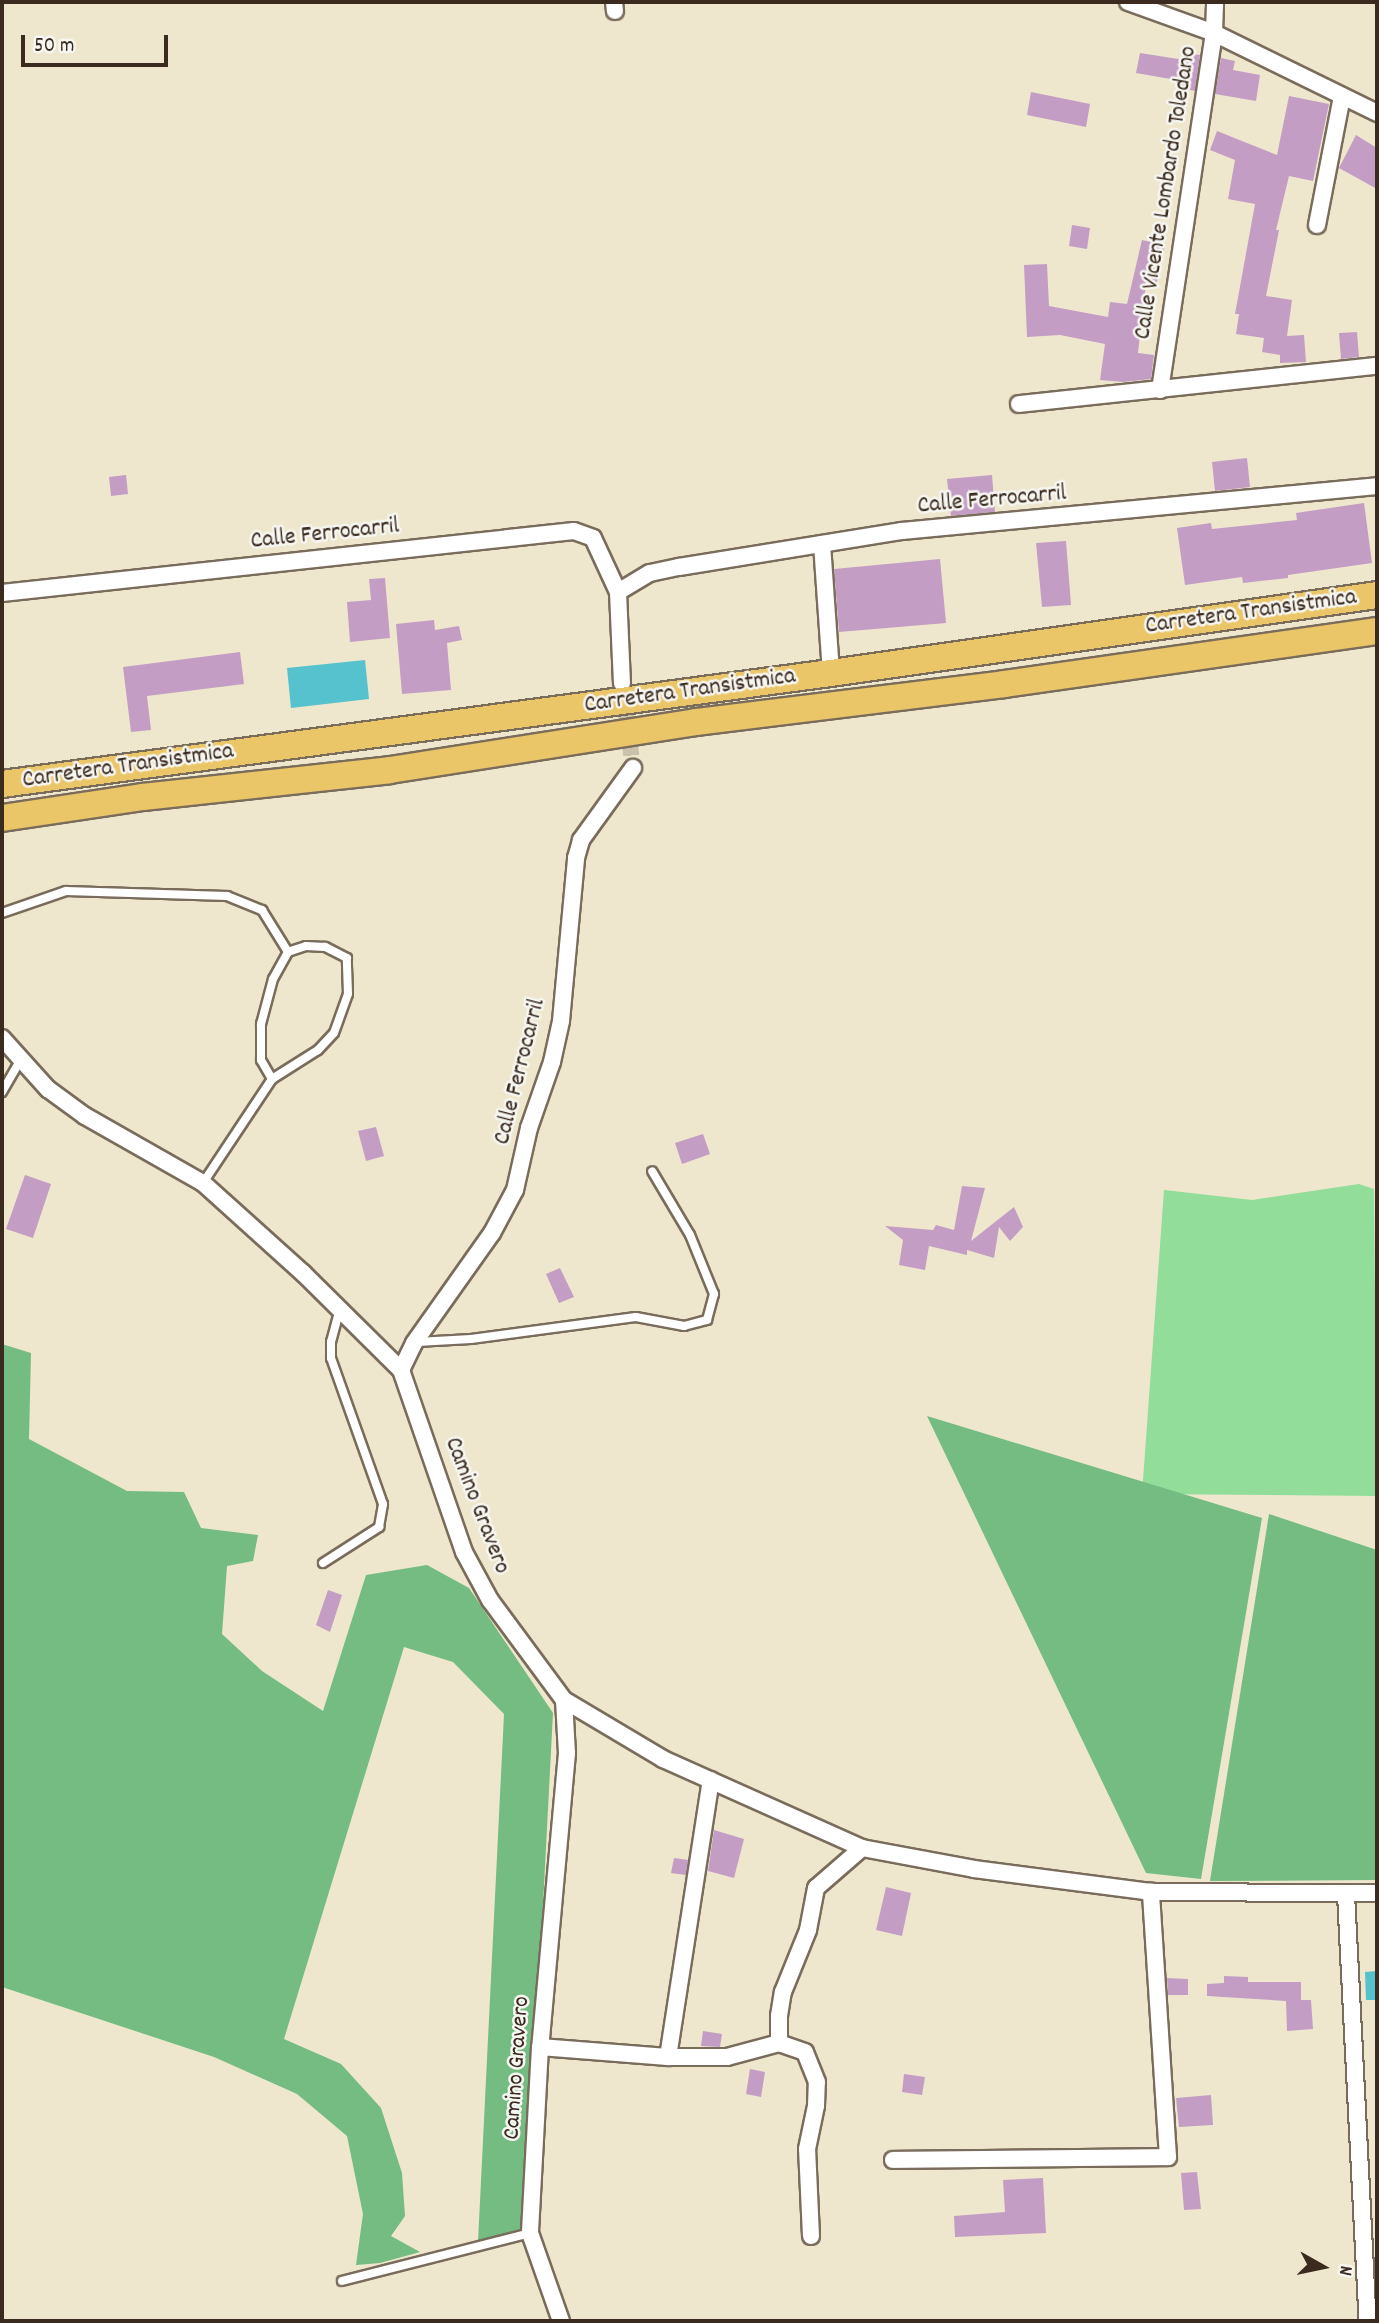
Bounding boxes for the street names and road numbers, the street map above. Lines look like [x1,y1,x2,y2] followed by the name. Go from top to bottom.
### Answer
[1130,44,1204,342] street label: Calle Vicente Lombardo Toledano
[916,480,1068,522] street label: Calle Ferrocarril
[249,513,401,557] street label: Calle Ferrocarril
[1144,584,1358,642] street label: Carretera Transistmica
[583,663,797,721] street label: Carretera Transistmica
[21,738,235,796] street label: Carretera Transistmica
[489,996,553,1148] street label: Calle Ferrocarril
[437,1434,515,1578] street label: Camino Gravero
[499,1995,537,2141] street label: Camino Gravero

